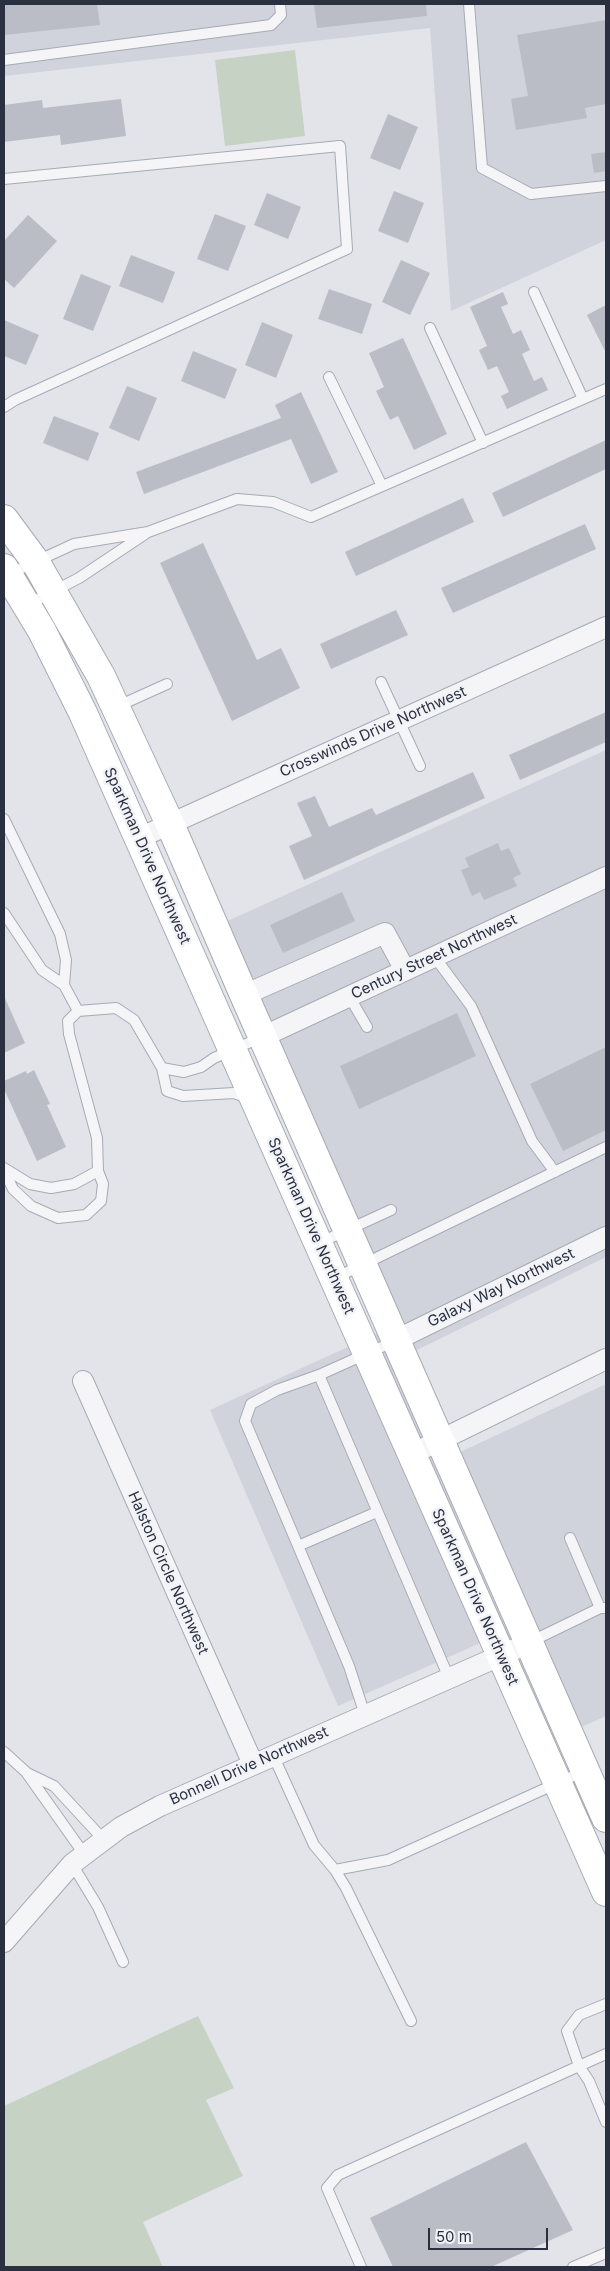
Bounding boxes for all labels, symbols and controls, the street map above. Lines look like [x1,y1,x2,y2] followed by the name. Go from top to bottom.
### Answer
[277,683,469,781] street label: Crosswinds Drive Northwest
[100,765,194,947] street label: Sparkman Drive Northwest
[348,911,520,1003] street label: Century Street Northwest
[264,1135,358,1317] street label: Sparkman Drive Northwest
[425,1245,577,1331] street label: Galaxy Way Northwest
[124,1489,212,1657] street label: Halston Circle Northwest
[428,1506,522,1688] street label: Sparkman Drive Northwest
[167,1723,331,1809] street label: Bonnell Drive Northwest
[430,2218,550,2250] scale bar
[436,2227,472,2246] text: 50 m

